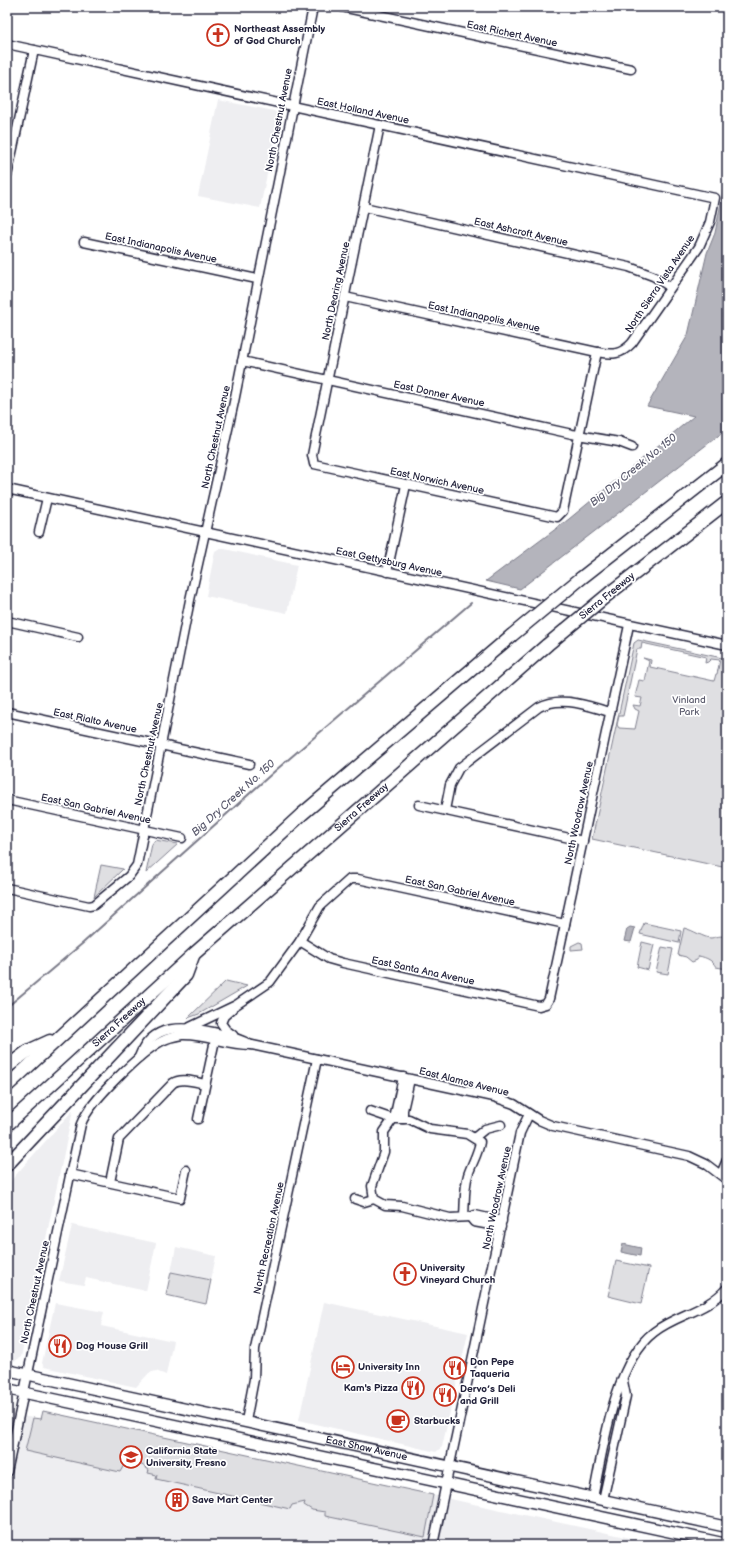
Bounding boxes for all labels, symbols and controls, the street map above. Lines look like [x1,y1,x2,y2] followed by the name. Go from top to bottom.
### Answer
[466,19,558,49] street label: East Richert Avenue
[205,22,231,48] church icon: Northeast Assembly of God Church
[234,23,326,47] place label: Northeast Assembly of God Church
[263,67,295,173] street label: North Chestnut Avenue
[316,95,410,127] street label: East Holland Avenue
[473,215,569,249] street label: East Ashcroft Avenue
[104,230,218,266] street label: East Indianapolis Avenue
[623,233,697,335] street label: North Sierra Vista Avenue
[320,240,352,341] street label: North Dearing Avenue
[427,299,541,335] street label: East Indianapolis Avenue
[392,378,486,410] street label: East Donner Avenue
[199,384,233,490] street label: North Chestnut Avenue
[587,431,679,509] water label: Big Dry Creek No. 150
[389,465,485,497] street label: East Norwich Avenue
[335,545,443,579] street label: East Gettysburg Avenue
[577,570,637,622] street label: Sierra Freeway
[672,694,706,718] park label: Vinland Park
[132,701,166,807] street label: North Chestnut Avenue
[52,706,138,736] street label: East Rialto Avenue
[189,757,278,839] water label: Big Dry Creek No. 150
[562,760,596,866] street label: North Woodrow Avenue
[332,780,391,834] street label: Sierra Freeway
[40,791,152,827] street label: East San Gabriel Avenue
[404,873,516,909] street label: East San Gabriel Avenue
[370,954,476,988] street label: East Santa Ana Avenue
[90,995,149,1050] street label: Sierra Freeway
[418,1065,510,1099] street label: East Alamos Avenue
[480,1145,514,1251] street label: North Woodrow Avenue
[251,1181,287,1295] street label: North Recreation Avenue
[18,1239,52,1345] street label: North Chestnut Avenue
[392,1261,418,1287] church icon: University Vineyard Church
[420,1262,495,1286] place label: University Vineyard Church
[47,1333,73,1359] restaurant icon: Dog House Grill
[76,1340,148,1352] place label: Dog House Grill
[330,1354,356,1380] hotel icon: University Inn
[442,1355,468,1381] restaurant icon: Don Pepe Taqueria
[470,1356,514,1380] place label: Don Pepe Taqueria
[358,1361,420,1373] place label: University Inn
[400,1375,426,1401] restaurant icon: Kam's Pizza
[344,1382,398,1394] place label: Kam's Pizza
[432,1382,458,1408] restaurant icon: Dervo’s Deli and Grill
[460,1383,515,1407] place label: Dervo’s Deli and Grill
[385,1408,411,1434] cafe icon: Starbucks
[414,1415,460,1427] place label: Starbucks
[325,1434,408,1463] street label: East Shaw Avenue
[118,1444,144,1470] school or university icon: California State University, Fresno
[146,1445,226,1469] place label: California State University, Fresno
[164,1487,190,1513] building icon: Save Mart Center
[192,1494,274,1506] place label: Save Mart Center

